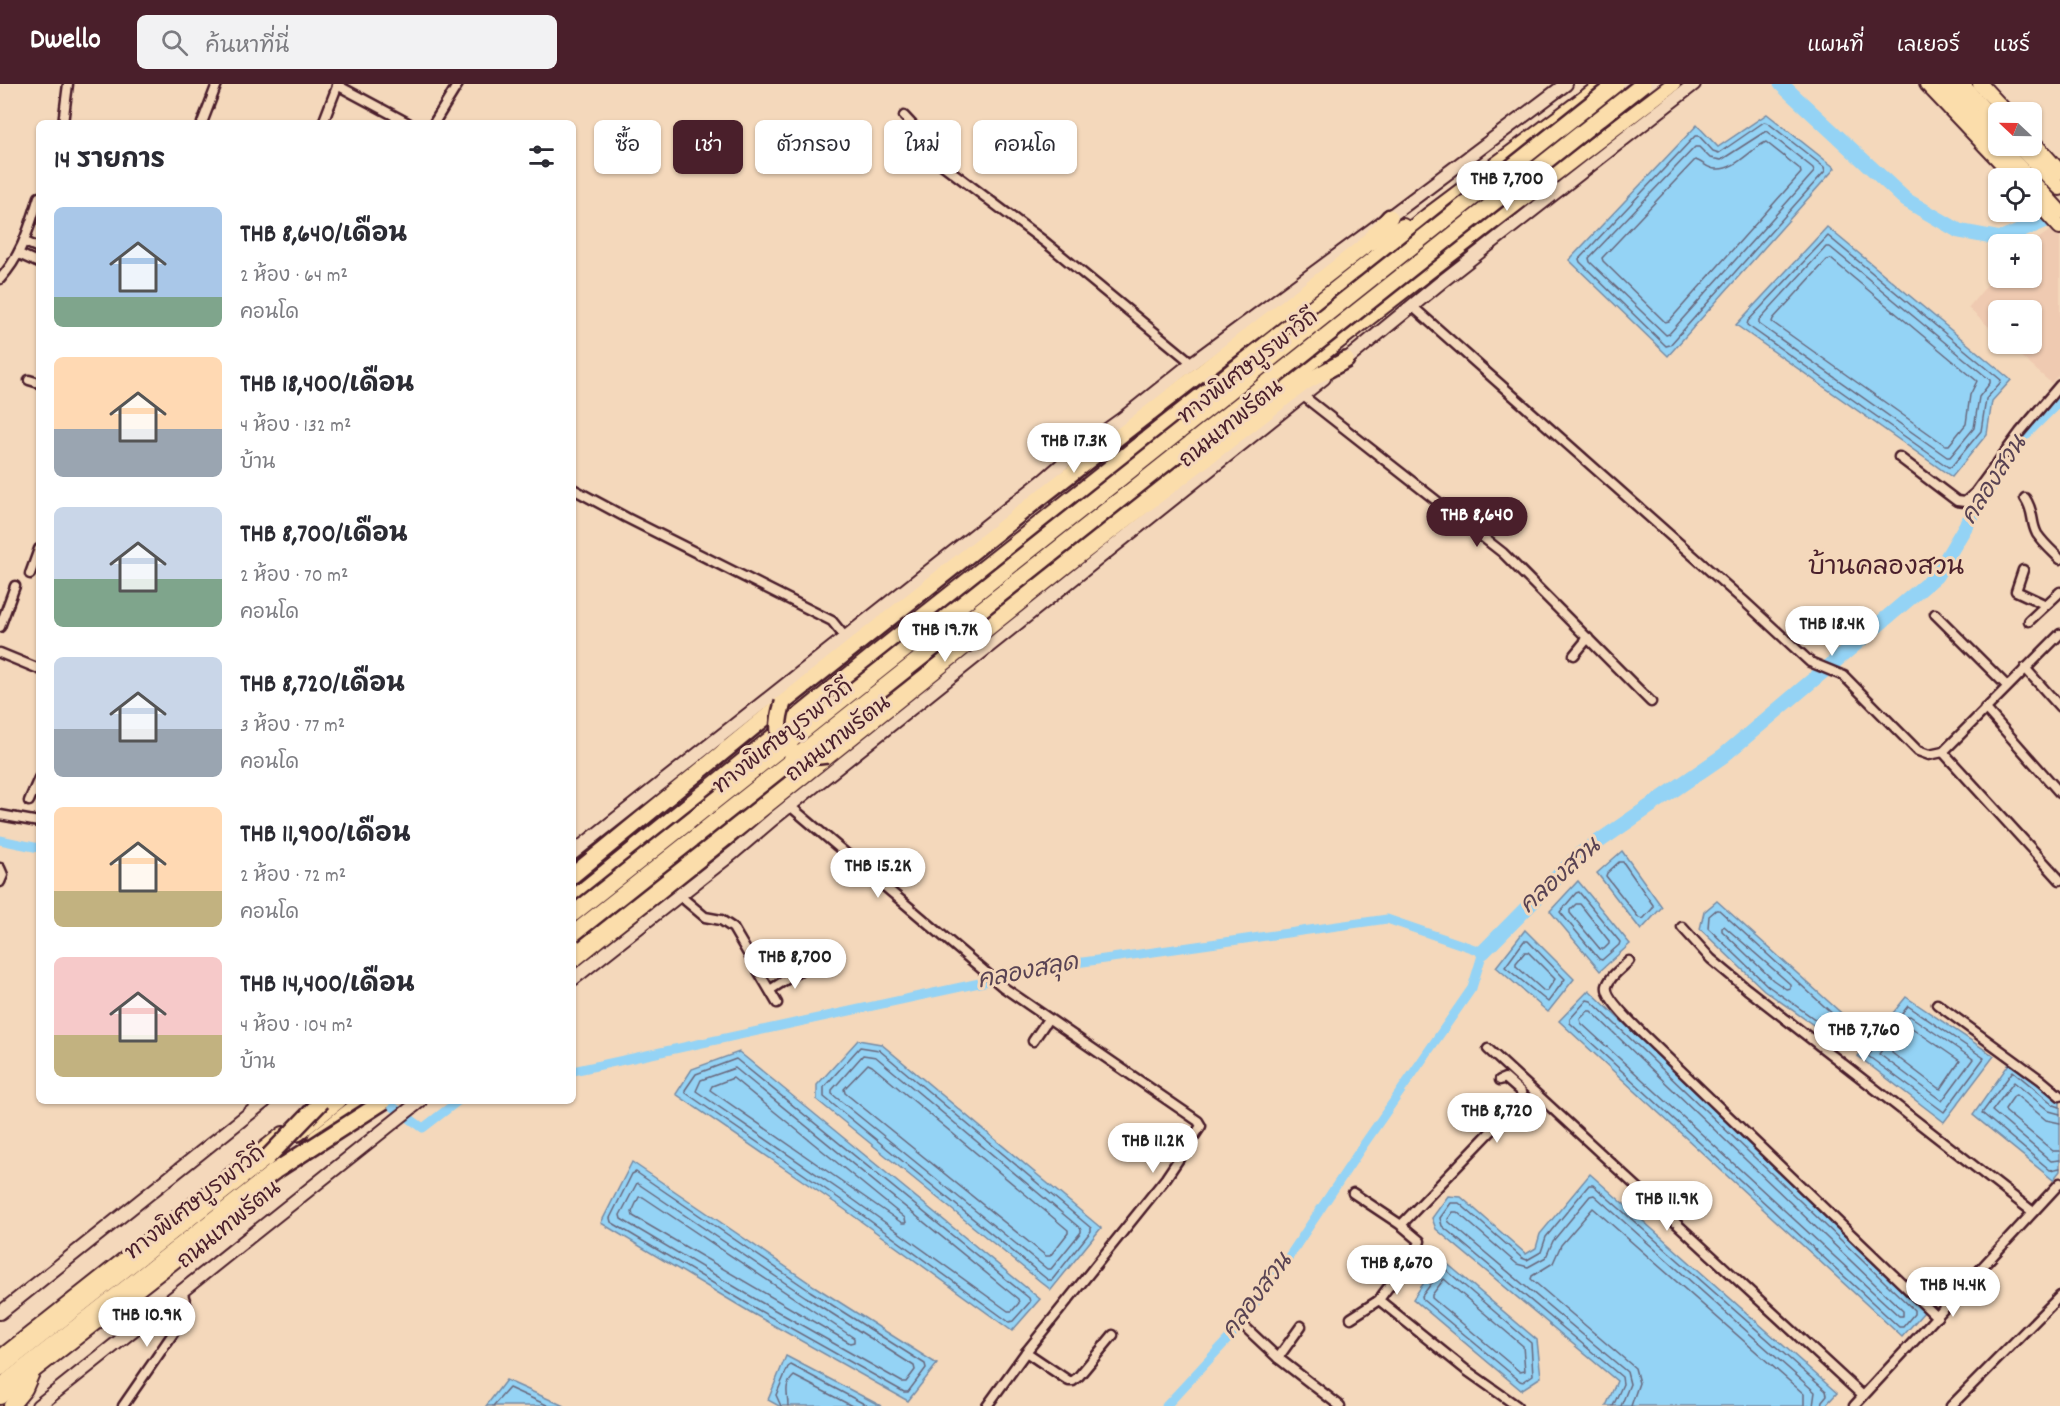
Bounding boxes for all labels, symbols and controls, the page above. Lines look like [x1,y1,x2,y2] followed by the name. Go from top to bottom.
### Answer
[137,15,557,69] search box
[30,22,101,62] text: Dwello
[158,26,191,59] icon: search
[206,32,289,63] text: ค้นหาที่นี่
[1807,32,1864,62] text: แผนที่
[1897,32,1960,62] text: เลเยอร์
[1993,32,2030,62] text: แชร์
[1988,102,2042,156] north arrow
[1988,102,2042,354] map controls
[594,120,661,174] chip: ซื้อ
[673,120,743,174] chip: เช่า
[755,120,872,174] chip: ตัวกรอง
[884,120,961,174] chip: ใหม่
[973,120,1077,174] chip: คอนโด
[525,140,558,173] icon: filters
[54,143,165,180] text: 14 รายการ
[1438,161,1576,212] pin: THB 7,700
[1470,166,1544,194] text: THB 7,700
[1988,168,2042,222] button: locate
[240,217,407,254] text: THB 8,640/เดือน
[102,231,174,303] icon: home
[1988,234,2042,288] button: +
[240,263,348,291] text: 2 ห้อง · 64 m²
[240,300,299,328] text: คอนโด
[1988,300,2042,354] button: −
[1171,302,1326,433] street label: ทางพิเศษบูรพาวิถี
[240,367,414,404] text: THB 18,400/เดือน
[1173,373,1291,477] street label: ถนนเทพรัตน
[102,381,174,453] icon: home
[240,413,351,441] text: 4 ห้อง · 132 m²
[1005,423,1143,474] pin: THB 17.3K
[1041,428,1107,456] text: THB 17.3K
[1954,429,2037,532] water label: คลองสวน
[240,450,275,478] text: บ้าน
[1408,497,1546,548] pin: THB 8,640
[1440,502,1514,530] text: THB 8,640
[240,517,408,554] text: THB 8,700/เดือน
[102,531,174,603] icon: home
[1808,549,1964,587] district label: บ้านคลองสวน
[240,563,348,591] text: 2 ห้อง · 70 m²
[240,600,299,628] text: คอนโด
[1763,606,1901,657] pin: THB 18.4K
[1799,611,1865,639] text: THB 18.4K
[876,612,1014,663] pin: THB 19.7K
[912,617,978,645] text: THB 19.7K
[240,667,405,704] text: THB 8,720/เดือน
[706,672,861,803] street label: ทางพิเศษบูรพาวิถี
[102,681,174,753] icon: home
[780,689,898,791] street label: ถนนเทพรัตน
[240,713,345,741] text: 3 ห้อง · 77 m²
[240,750,299,778] text: คอนโด
[240,817,411,854] text: THB 11,900/เดือน
[1513,830,1611,923] water label: คลองสวน
[102,831,174,903] icon: home
[809,848,947,899] pin: THB 15.2K
[844,853,912,881] text: THB 15.2K
[240,863,346,891] text: 2 ห้อง · 72 m²
[240,900,299,928] text: คอนโด
[726,939,864,990] pin: THB 8,700
[758,944,832,972] text: THB 8,700
[975,946,1083,999] water label: คลองสลุด
[240,967,415,1004] text: THB 14,400/เดือน
[102,981,174,1053] icon: home
[1795,1012,1933,1063] pin: THB 7,760
[240,1013,353,1041] text: 4 ห้อง · 104 m²
[1828,1017,1900,1045] text: THB 7,760
[240,1050,275,1078] text: บ้าน
[1428,1093,1566,1144] pin: THB 8,720
[1461,1098,1533,1126] text: THB 8,720
[1084,1123,1222,1174] pin: THB 11.2K
[1122,1128,1184,1156] text: THB 11.2K
[118,1138,273,1269] street label: ทางพิเศษบูรพาวิถี
[171,1174,289,1278] street label: ถนนเทพรัตน
[1598,1181,1736,1232] pin: THB 11.9K
[1636,1186,1698,1214] text: THB 11.9K
[1328,1245,1466,1296] pin: THB 8,670
[1215,1246,1303,1347] water label: คลองสวน
[1361,1250,1433,1278] text: THB 8,670
[1884,1267,2022,1318] pin: THB 14.4K
[1920,1272,1986,1300] text: THB 14.4K
[78,1297,216,1348] pin: THB 10.9K
[112,1302,182,1330] text: THB 10.9K

